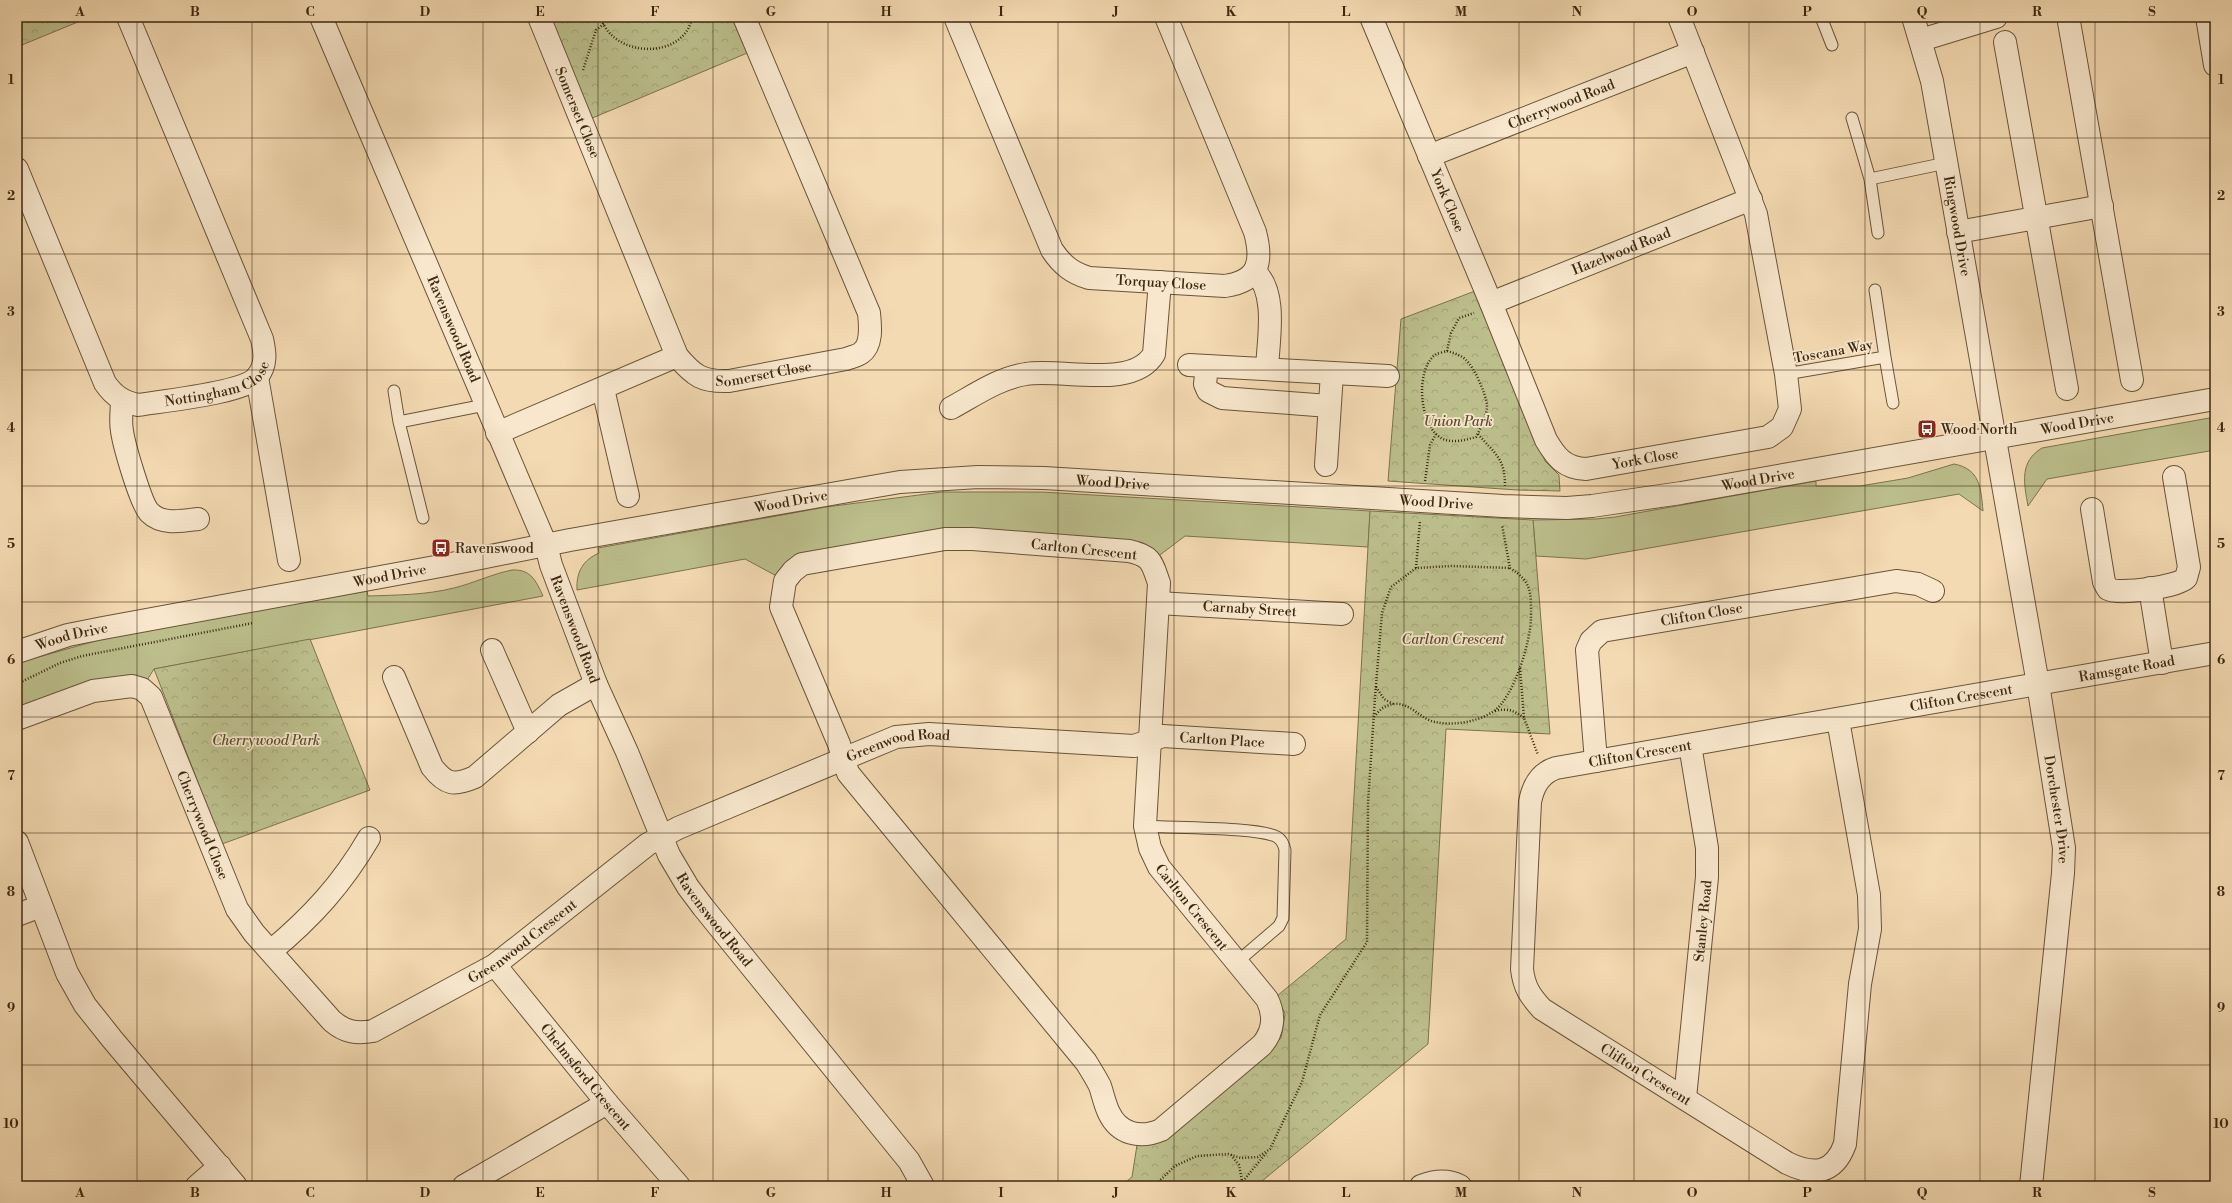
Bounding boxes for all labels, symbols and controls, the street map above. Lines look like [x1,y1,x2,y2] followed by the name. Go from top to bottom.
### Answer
[74,4,85,20] text: A
[190,4,200,20] text: B
[305,4,315,20] text: C
[420,4,430,20] text: D
[535,4,545,20] text: E
[650,4,660,20] text: F
[766,4,777,20] text: G
[881,4,892,20] text: H
[998,4,1004,20] text: I
[1111,4,1119,20] text: J
[1226,4,1237,20] text: K
[1342,4,1351,20] text: L
[1455,4,1467,20] text: M
[1572,4,1583,20] text: N
[1687,4,1698,20] text: O
[1802,4,1812,20] text: P
[1917,4,1928,20] text: Q
[2032,4,2042,20] text: R
[2148,4,2156,20] text: S
[550,64,604,161] street label: Somerset Close
[8,72,15,88] text: 1
[2218,72,2225,88] text: 1
[1505,76,1618,134] street label: Cherrywood Road
[1425,166,1468,235] street label: York Close
[1939,175,1974,278] street label: Ringwood Drive
[7,188,15,204] text: 2
[2217,188,2225,204] text: 2
[1569,224,1673,280] street label: Hazelwood Road
[1115,272,1207,295] street label: Torquay Close
[422,273,484,385] street label: Ravenswood Road
[7,304,15,320] text: 3
[2217,304,2225,320] text: 3
[1792,336,1875,368] street label: Toscana Way
[715,358,813,391] street label: Somerset Close
[163,359,274,411] street label: Nottingham Close
[2038,409,2115,440] street label: Wood Drive
[1423,413,1493,431] park label: Union Park
[1916,418,1938,440] bus stop icon: Wood North
[7,420,16,436] text: 4
[2217,420,2226,436] text: 4
[1940,421,2018,439] place label: Wood North
[1610,445,1680,474] street label: York Close
[1719,465,1796,496] street label: Wood Drive
[1074,472,1150,494] street label: Wood Drive
[752,487,829,518] street label: Wood Drive
[1398,492,1474,514] street label: Wood Drive
[1030,535,1138,565] street label: Carlton Crescent
[7,536,15,552] text: 5
[2217,536,2225,552] text: 5
[430,537,452,559] bus stop icon: Ravenswood
[455,540,534,558] place label: Ravenswood
[351,561,428,592] street label: Wood Drive
[546,573,603,686] street label: Ravenswood Road
[1202,598,1297,621] street label: Carnaby Street
[1659,599,1744,631] street label: Clifton Close
[32,619,109,655] street label: Wood Drive
[1402,631,1505,649] park label: Carlton Crescent
[7,652,15,668] text: 6
[2077,652,2176,687] street label: Ramsgate Road
[2217,652,2225,668] text: 6
[1908,680,2014,716] street label: Clifton Crescent
[844,726,951,767] street label: Greenwood Road
[1179,729,1265,752] street label: Carlton Place
[212,732,320,750] park label: Cherrywood Park
[1587,737,1693,772] street label: Clifton Crescent
[2039,754,2072,864] street label: Dorchester Drive
[7,768,15,784] text: 7
[172,768,232,882] street label: Cherrywood Close
[2217,768,2225,784] text: 7
[1151,860,1232,955] street label: Carlton Crescent
[672,870,756,971] street label: Ravenswood Road
[1691,879,1717,963] street label: Stanley Road
[7,884,15,900] text: 8
[2217,884,2225,900] text: 8
[465,896,581,988] street label: Greenwood Crescent
[7,1000,15,1016] text: 9
[2217,1000,2225,1016] text: 9
[536,1020,635,1134] street label: Chelmsford Crescent
[1597,1040,1694,1110] street label: Clifton Crescent
[3,1116,19,1132] text: 10
[2213,1116,2229,1132] text: 10
[74,1185,85,1201] text: A
[190,1185,200,1201] text: B
[305,1185,315,1201] text: C
[420,1185,430,1201] text: D
[535,1185,545,1201] text: E
[650,1185,660,1201] text: F
[766,1185,777,1201] text: G
[881,1185,892,1201] text: H
[998,1185,1004,1201] text: I
[1111,1185,1119,1201] text: J
[1226,1185,1237,1201] text: K
[1342,1185,1351,1201] text: L
[1455,1185,1467,1201] text: M
[1572,1185,1583,1201] text: N
[1687,1185,1698,1201] text: O
[1802,1185,1812,1201] text: P
[1917,1185,1928,1201] text: Q
[2032,1185,2042,1201] text: R
[2148,1185,2156,1201] text: S

